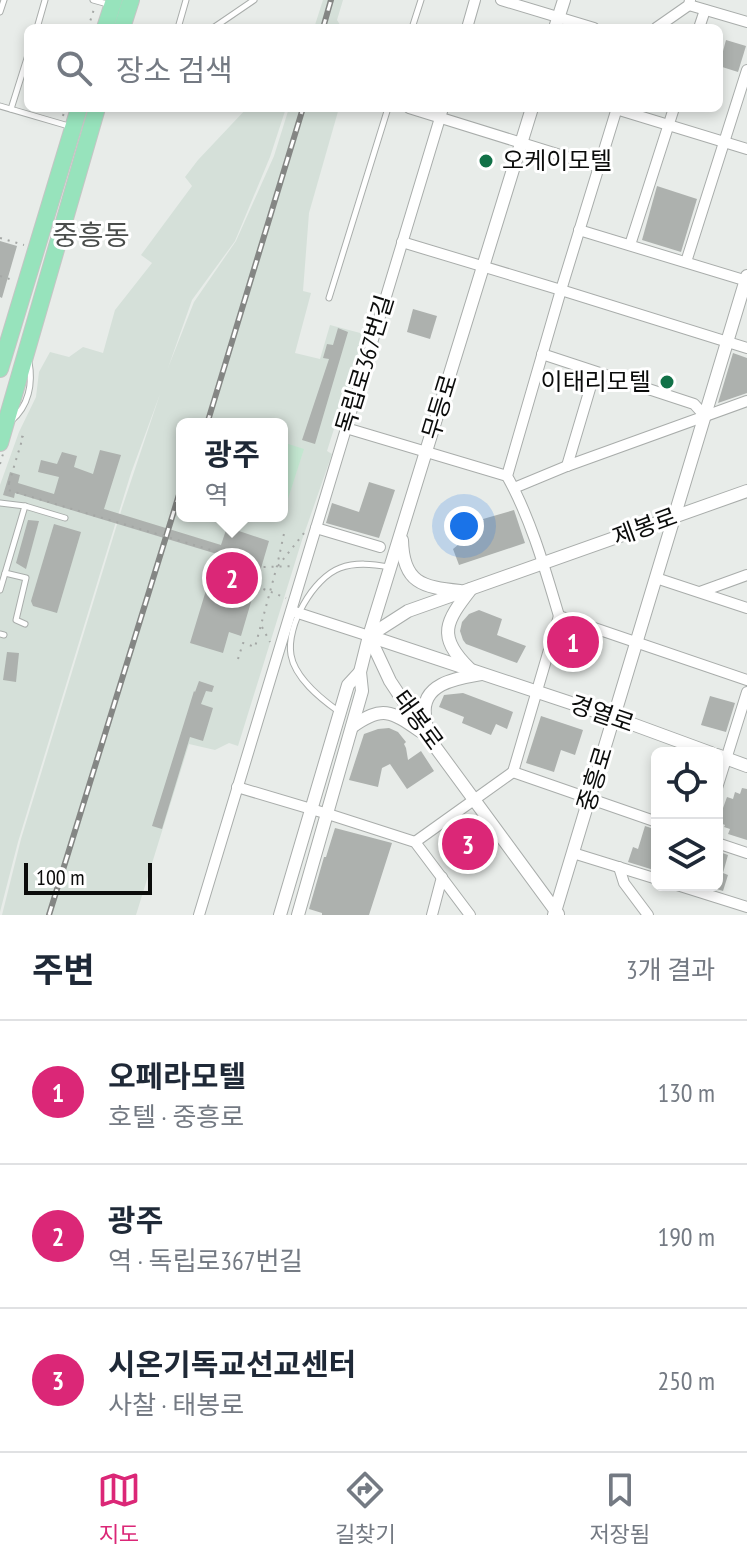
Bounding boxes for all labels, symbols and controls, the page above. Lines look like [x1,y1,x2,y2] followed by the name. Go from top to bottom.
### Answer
[24,24,723,112] search box
[52,46,96,90] icon: search
[116,50,233,89] text: 장소 검색
[502,145,612,176] place label: 오케이모텔
[477,152,495,170] marker: 오케이모텔
[52,216,130,253] district label: 중흥동
[329,291,400,437] street label: 독립로367번길
[541,366,651,397] place label: 이태리모텔
[415,371,464,443] street label: 무등로
[658,373,676,391] marker: 이태리모텔
[176,418,288,522] popup
[204,434,260,473] text: 광주
[204,478,228,511] text: 역
[608,501,681,552] street label: 제봉로
[444,506,484,546] your location
[206,548,258,608] pin: 2
[547,612,599,672] pin: 1
[386,684,450,756] street label: 태봉로
[566,688,639,739] street label: 경열로
[570,743,619,815] street label: 중흥로
[651,747,723,891] map controls
[651,747,723,819] button: locate
[442,814,494,874] pin: 3
[651,819,723,891] button: layers
[24,859,152,895] scale bar
[36,863,85,891] text: 100 m
[32,947,95,991] text: 주변
[626,953,715,986] text: 3개 결과
[108,1056,246,1095] text: 오페라모텔
[52,1076,64,1109] text: 1
[657,1076,715,1109] text: 130 m
[108,1100,244,1133] text: 호텔 · 중흥로
[108,1200,163,1239] text: 광주
[52,1220,64,1253] text: 2
[657,1220,715,1253] text: 190 m
[108,1244,303,1277] text: 역 · 독립로367번길
[108,1344,356,1383] text: 시온기독교선교센터
[52,1364,64,1397] text: 3
[657,1364,715,1397] text: 250 m
[108,1388,244,1421] text: 사찰 · 태봉로
[97,1468,141,1548] tab: 지도
[335,1468,396,1548] tab: 길찾기
[589,1468,650,1548] tab: 저장됨

